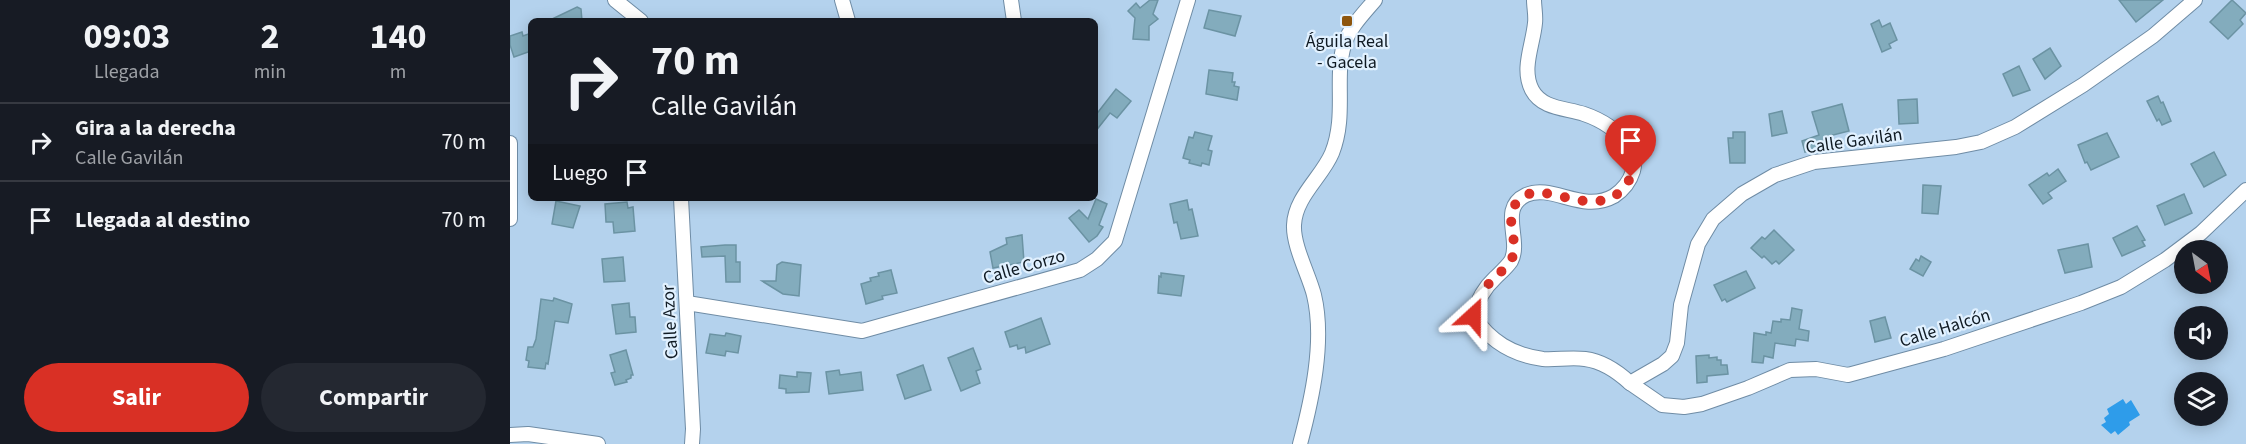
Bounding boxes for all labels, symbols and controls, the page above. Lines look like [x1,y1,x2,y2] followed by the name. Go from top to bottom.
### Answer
[83,11,170,62] text: 09:03
[260,11,279,62] text: 2
[370,11,427,62] text: 140
[1340,14,1354,28] marker: Águila Real - Gacela
[1306,29,1388,75] place label: Águila Real - Gacela
[651,31,740,91] text: 70 m
[552,42,630,120] icon: right
[94,58,160,86] text: Llegada
[254,58,286,86] text: min
[390,58,406,86] text: m
[651,87,797,126] text: Calle Gavilán
[75,112,236,144] text: Gira a la derecha
[1605,115,1656,177] pin
[1804,122,1904,160] street label: Calle Gavilán
[1614,124,1647,157] icon: arrive
[24,126,57,159] icon: right
[441,126,486,158] text: 70 m
[75,144,183,172] text: Calle Gavilán
[620,156,653,189] icon: arrive
[552,157,608,189] text: Luego
[24,204,57,237] icon: arrive
[75,204,250,236] text: Llegada al destino
[441,204,486,236] text: 70 m
[2174,240,2228,294] north arrow
[2174,240,2228,426] map controls
[980,243,1068,291] street label: Calle Corzo
[656,283,684,360] street label: Calle Azor
[1441,284,1505,348] position arrow
[1896,302,1994,354] street label: Calle Halcón
[2174,306,2228,360] button: sound
[24,363,249,432] button: Salir
[261,363,486,432] button: Compartir
[2174,372,2228,426] button: layers

